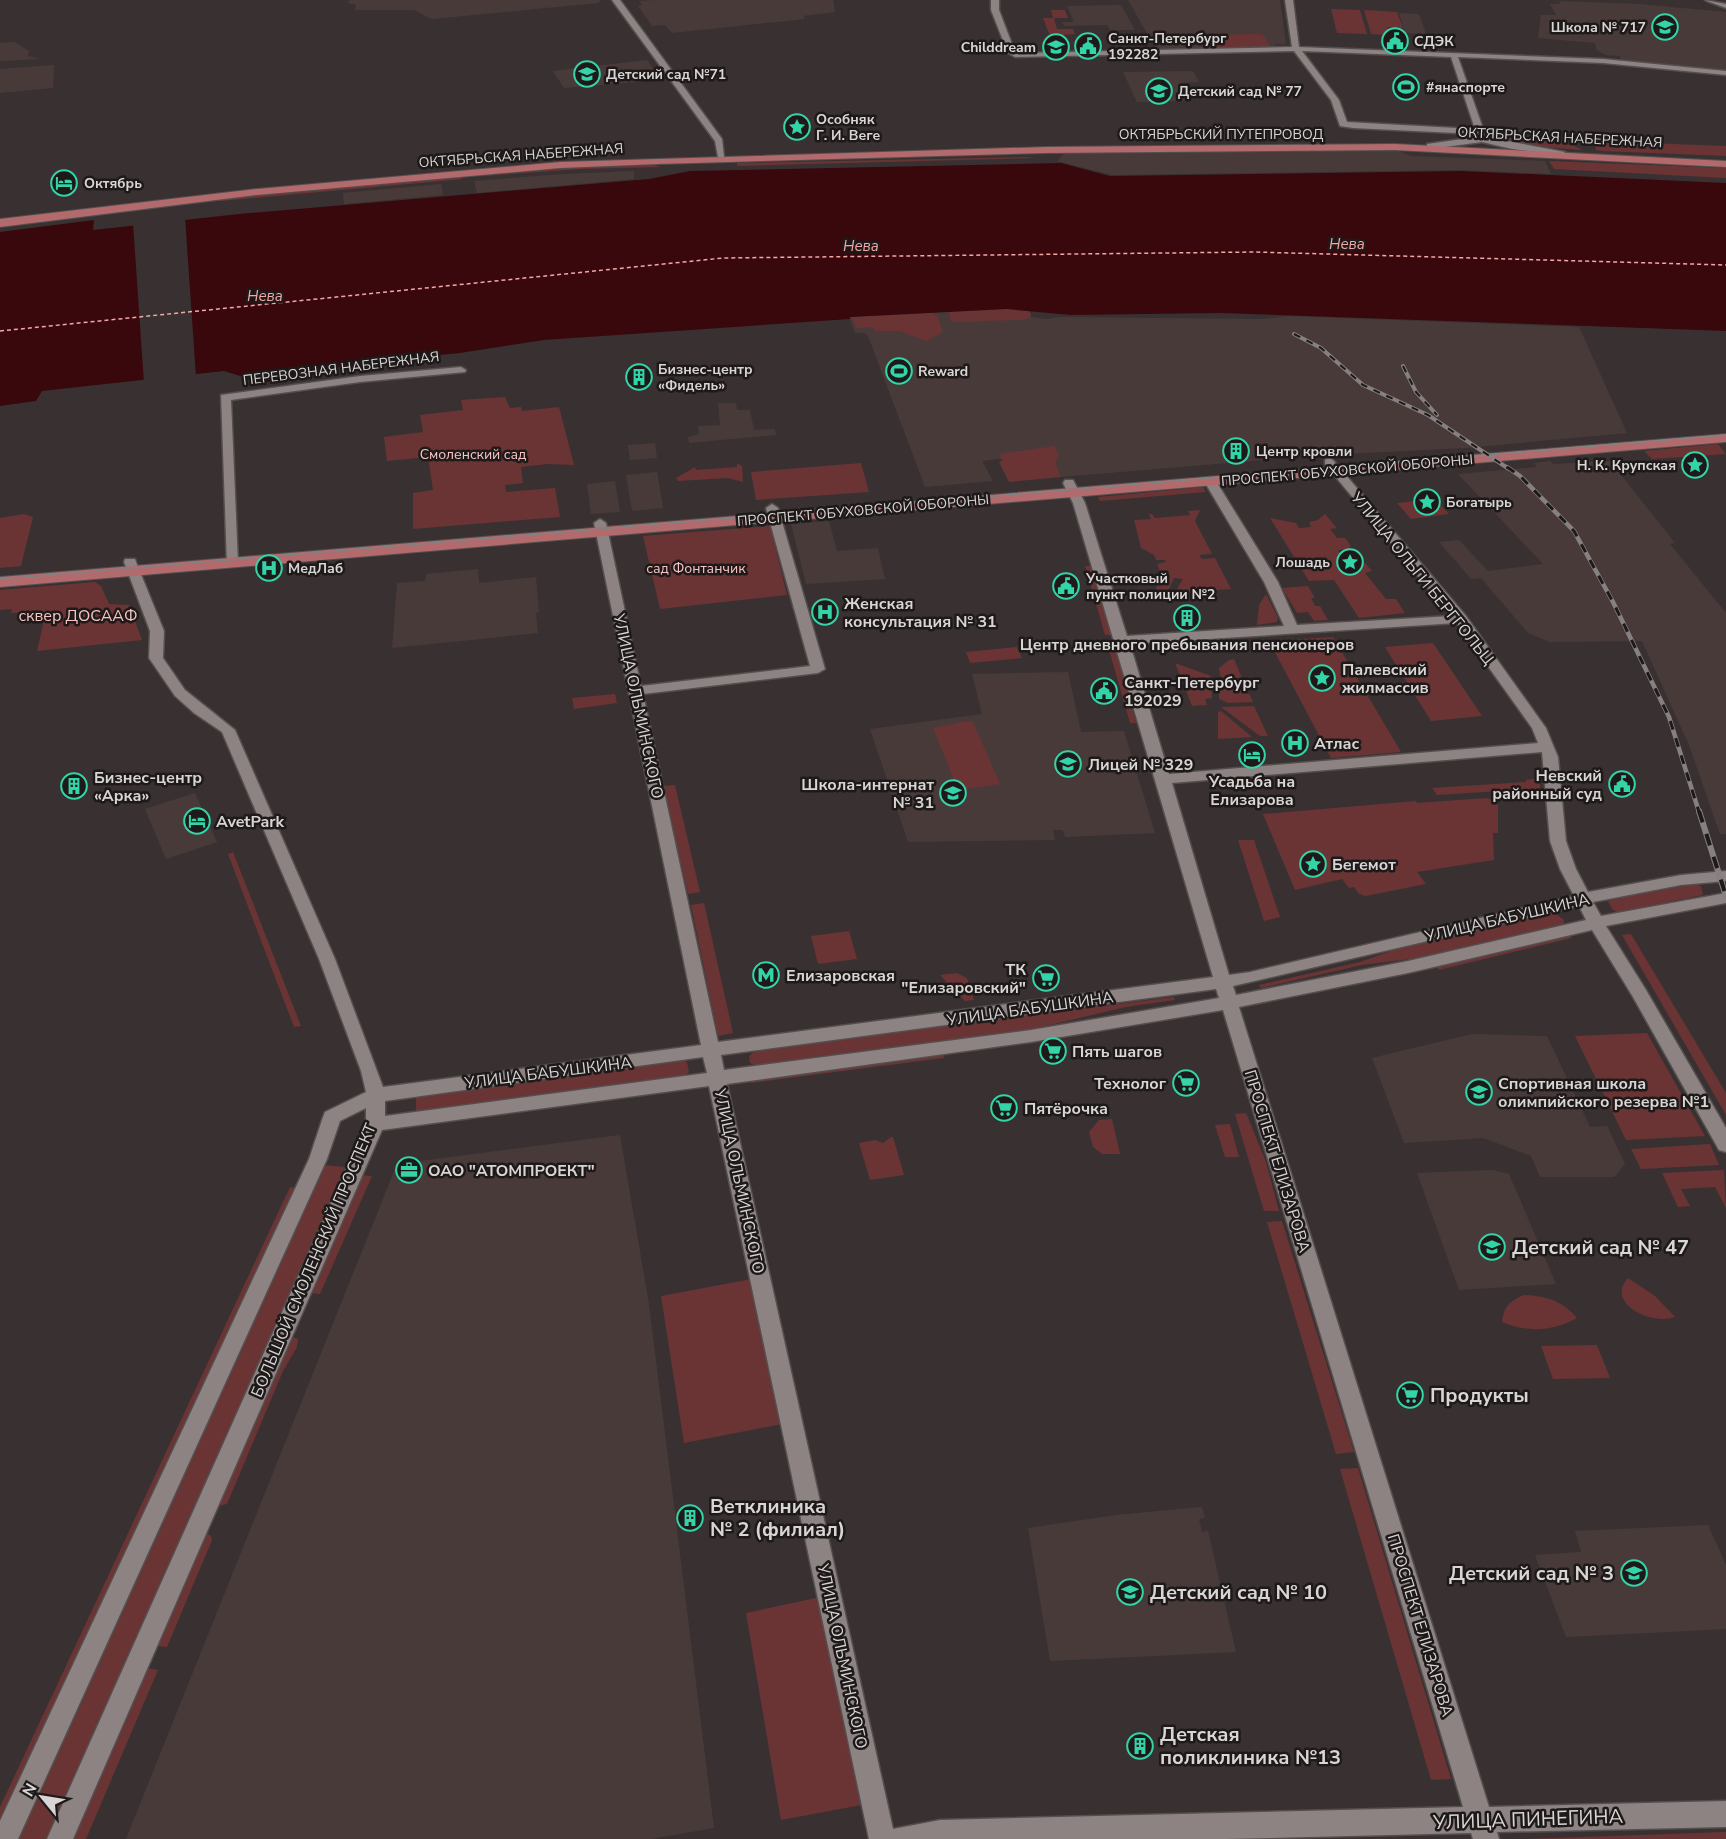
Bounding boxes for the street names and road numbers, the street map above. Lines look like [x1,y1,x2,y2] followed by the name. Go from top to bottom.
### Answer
[1457,123,1663,152] street label: ОКТЯБРЬСКАЯ НАБЕРЕЖНАЯ
[1119,125,1323,144] street label: ОКТЯБРЬСКИЙ ПУТЕПРОВОД
[418,139,624,172] street label: ОКТЯБРЬСКАЯ НАБЕРЕЖНАЯ
[242,347,440,390] street label: ПЕРЕВОЗНАЯ НАБЕРЕЖНАЯ
[1220,450,1474,491] street label: ПРОСПЕКТ ОБУХОВСКОЙ ОБОРОНЫ
[1345,487,1499,670] street label: УЛИЦА ОЛЬГИ БЕРГГОЛЬЦ
[736,490,990,531] street label: ПРОСПЕКТ ОБУХОВСКОЙ ОБОРОНЫ
[607,611,668,801] street label: УЛИЦА ОЛЬМИНСКОГО
[1422,888,1592,948] street label: УЛИЦА БАБУШКИНА
[944,986,1115,1032] street label: УЛИЦА БАБУШКИНА
[462,1052,633,1094] street label: УЛИЦА БАБУШКИНА
[1239,1067,1315,1256] street label: ПРОСПЕКТ ЕЛИЗАРОВА
[708,1086,769,1276] street label: УЛИЦА ОЛЬМИНСКОГО
[246,1120,382,1401] street label: БОЛЬШОЙ СМОЛЕНСКИЙ ПРОСПЕКТ
[1382,1531,1458,1720] street label: ПРОСПЕКТ ЕЛИЗАРОВА
[811,1561,872,1751] street label: УЛИЦА ОЛЬМИНСКОГО
[1431,1803,1624,1836] street label: УЛИЦА ПИНЕГИНА

